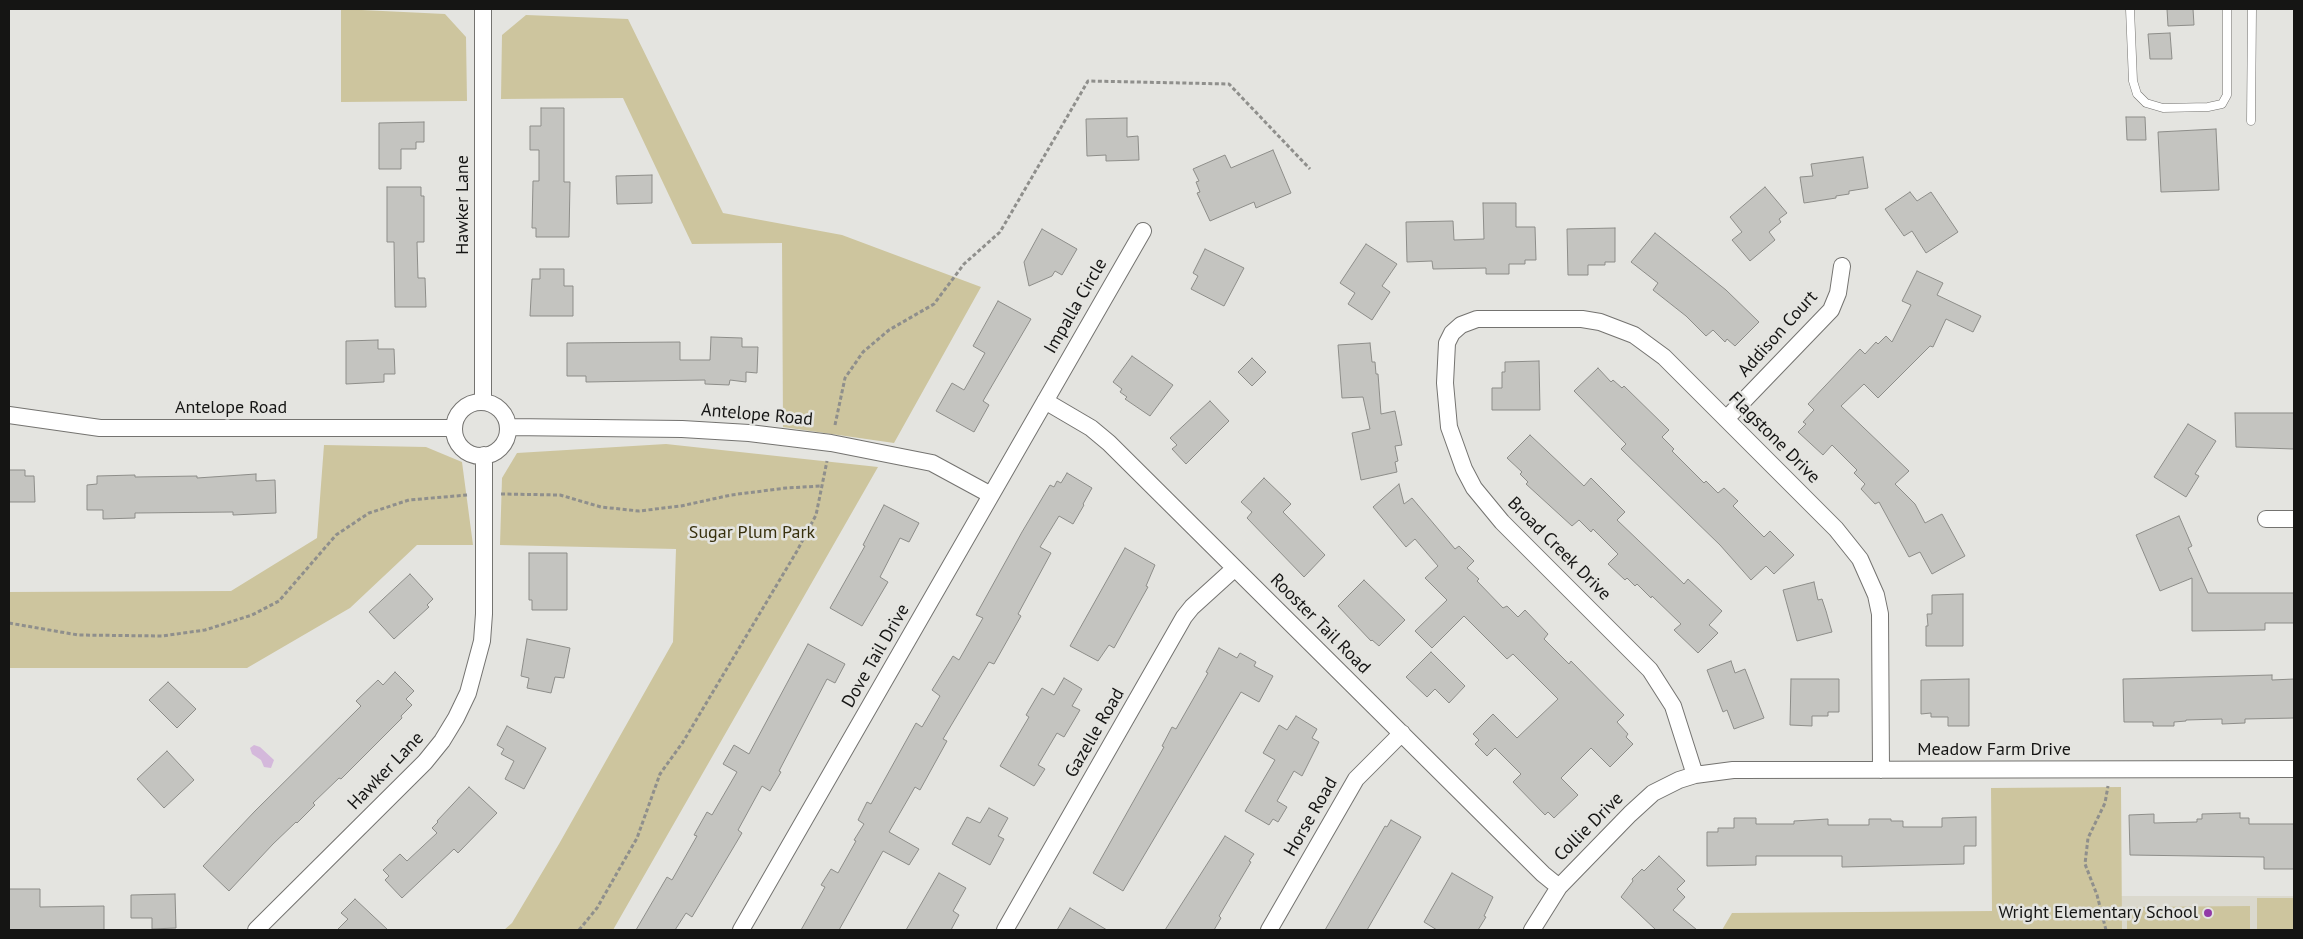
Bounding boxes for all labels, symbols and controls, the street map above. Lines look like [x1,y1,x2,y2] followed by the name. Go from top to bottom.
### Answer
[452,155,474,255] street label: Hawker Lane
[1040,254,1112,358] street label: Impalla Circle
[1734,287,1822,381] street label: Addison Court
[1724,388,1824,488] street label: Flagstone Drive
[175,397,287,419] street label: Antelope Road
[700,399,814,431] street label: Antelope Road
[1503,493,1615,605] street label: Broad Creek Drive
[689,522,815,544] park label: Sugar Plum Park
[1265,569,1375,679] street label: Rooster Tail Road
[838,600,914,712] street label: Dove Tail Drive
[1061,685,1129,781] street label: Gazelle Road
[344,728,428,814] street label: Hawker Lane
[1917,739,2071,761] street label: Meadow Farm Drive
[1280,774,1342,860] street label: Horse Road
[1550,788,1628,866] street label: Collie Drive
[1998,902,2198,924] place label: Wright Elementary School
[2202,907,2214,919] marker: Wright Elementary School

